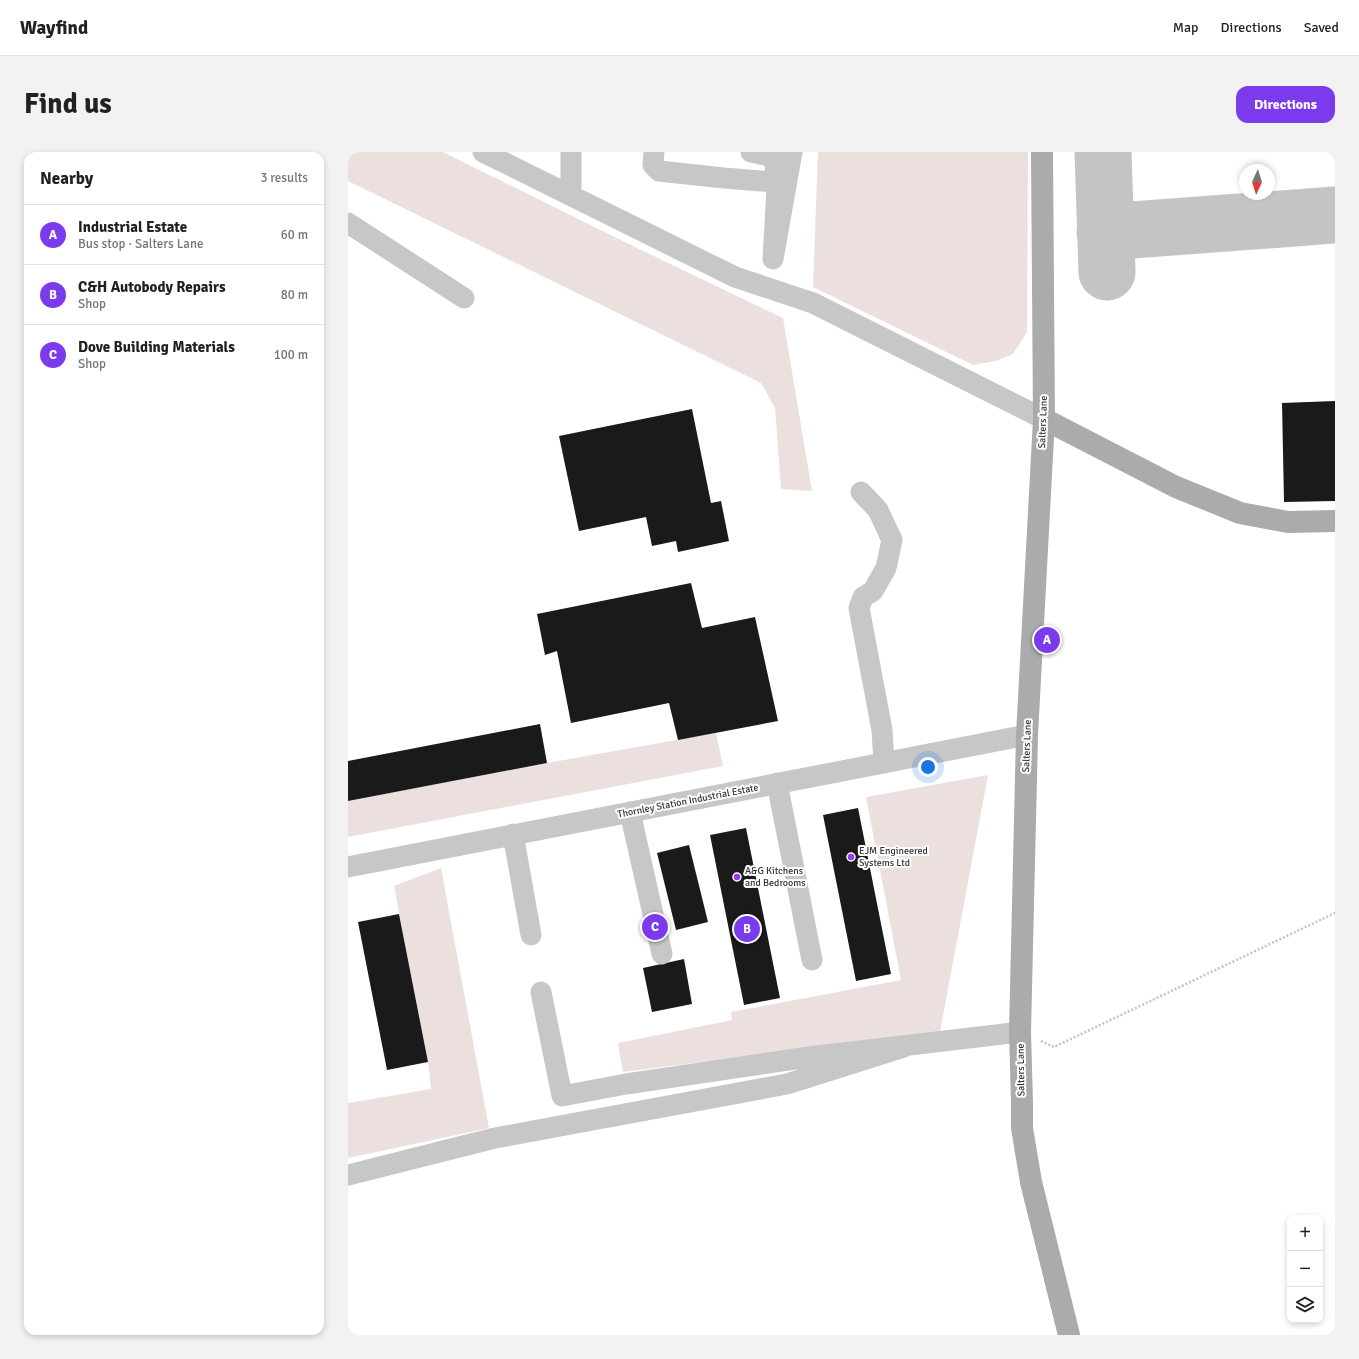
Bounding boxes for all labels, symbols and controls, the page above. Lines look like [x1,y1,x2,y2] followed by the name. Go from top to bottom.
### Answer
[20,16,88,40] text: Wayfind
[1173,19,1199,36] text: Map
[1221,19,1282,36] text: Directions
[1304,19,1339,36] text: Saved
[1236,86,1335,123] button: Directions
[24,87,112,121] text: Find us
[1239,164,1275,200] north arrow
[40,168,93,189] text: Nearby
[260,170,308,186] text: 3 results
[78,218,187,236] text: Industrial Estate
[49,227,57,243] text: A
[281,227,308,243] text: 60 m
[78,236,204,252] text: Bus stop · Salters Lane
[78,278,226,296] text: C&H Autobody Repairs
[49,287,57,303] text: B
[281,287,308,303] text: 80 m
[78,296,106,312] text: Shop
[78,338,235,356] text: Dove Building Materials
[49,347,57,363] text: C
[274,347,308,363] text: 100 m
[78,356,106,372] text: Shop
[1036,395,1050,449] street label: Salters Lane
[1034,625,1060,655] pin: A
[1020,719,1034,773] street label: Salters Lane
[918,757,938,777] your location
[617,781,759,821] street label: Thornley Station Industrial Estate
[859,845,928,869] place label: EJM Engineered Systems Ltd
[846,852,856,862] marker: EJM Engineered Systems Ltd
[745,865,806,889] place label: A&G Kitchens and Bedrooms
[732,872,742,882] marker: A&G Kitchens and Bedrooms
[642,912,668,942] pin: C
[734,914,760,944] pin: B
[1015,1044,1027,1096] street label: Salters Lane
[1287,1215,1323,1323] map controls
[1287,1215,1323,1251] button: +
[1287,1251,1323,1287] button: −
[1287,1287,1323,1323] button: layers

